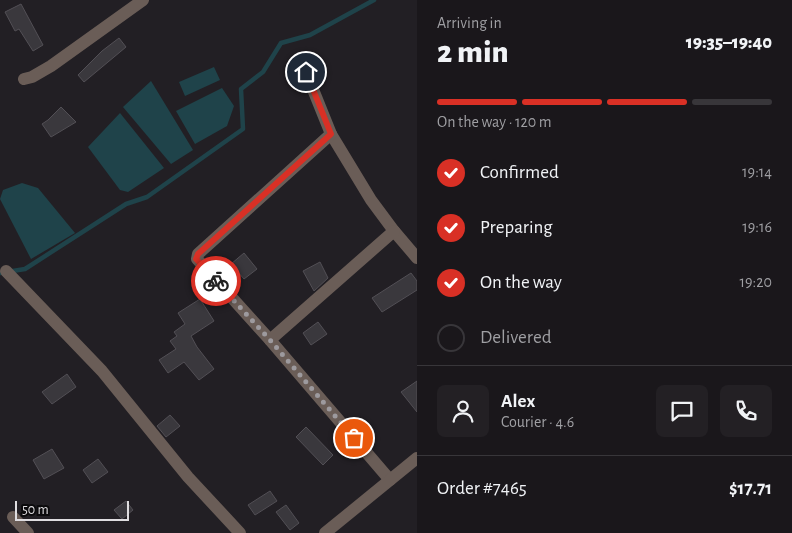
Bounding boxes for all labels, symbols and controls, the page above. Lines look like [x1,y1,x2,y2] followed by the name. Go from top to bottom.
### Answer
[437,15,502,31] text: Arriving in
[686,33,772,52] text: 19:35–19:40
[437,36,509,68] text: 2 min
[285,51,327,93] pin
[292,58,320,86] icon: home
[437,114,552,130] text: On the way · 120 m
[437,159,465,187] icon: check
[480,163,559,182] text: Confirmed
[742,164,772,180] text: 19:14
[437,214,465,242] icon: check
[480,218,553,237] text: Preparing
[742,219,772,235] text: 19:16
[191,256,241,306] courier
[202,267,230,295] icon: bike
[437,269,465,297] icon: check
[480,273,562,292] text: On the way
[740,274,772,290] text: 19:20
[480,328,552,347] text: Delivered
[437,385,489,437] button: person
[656,385,708,437] button: chat
[720,385,772,437] button: phone
[501,392,535,411] text: Alex
[501,414,574,430] text: Courier · 4.6
[333,417,375,459] pin
[340,424,368,452] icon: bag
[437,479,527,498] text: Order #7465
[729,479,772,498] text: $17.71
[15,498,129,521] scale bar
[22,503,49,517] text: 50 m

